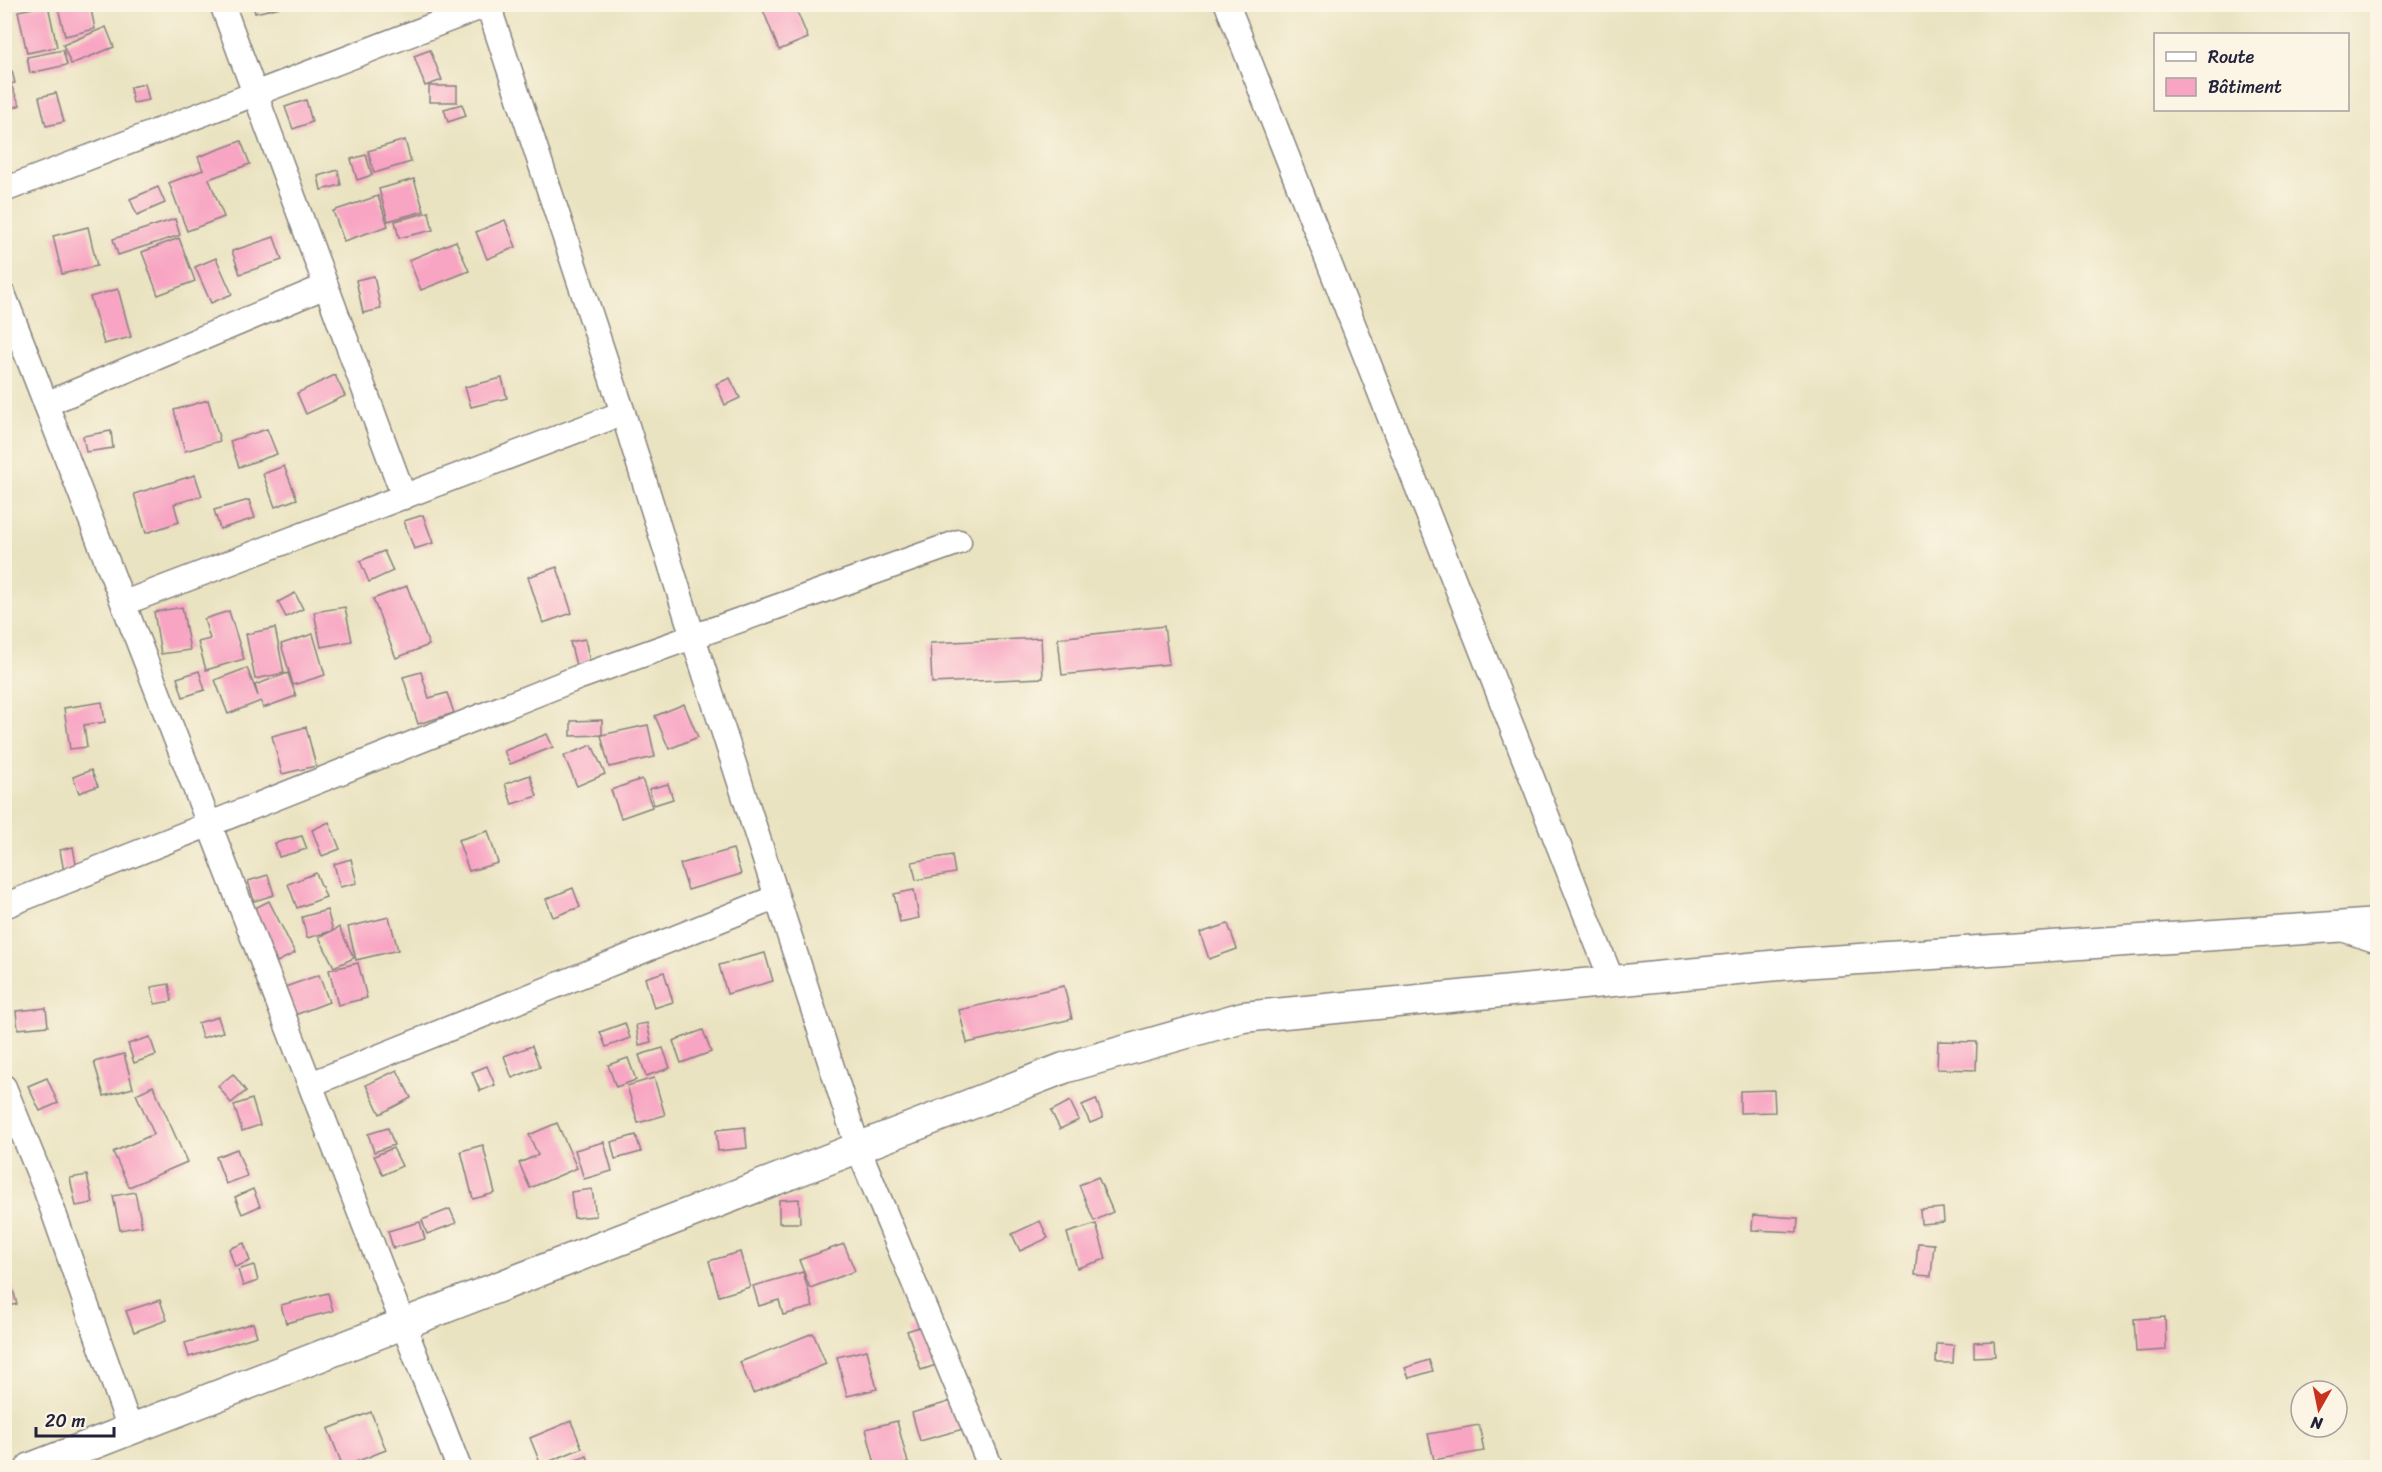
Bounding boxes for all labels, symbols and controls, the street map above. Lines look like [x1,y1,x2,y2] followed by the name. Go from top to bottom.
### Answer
[2154,33,2349,111] legend
[2208,41,2255,73] text: Route
[2208,71,2282,103] text: Bâtiment
[2289,1379,2349,1439] north arrow
[36,1400,114,1438] scale bar
[45,1405,85,1437] text: 20 m
[2308,1408,2325,1439] text: N

